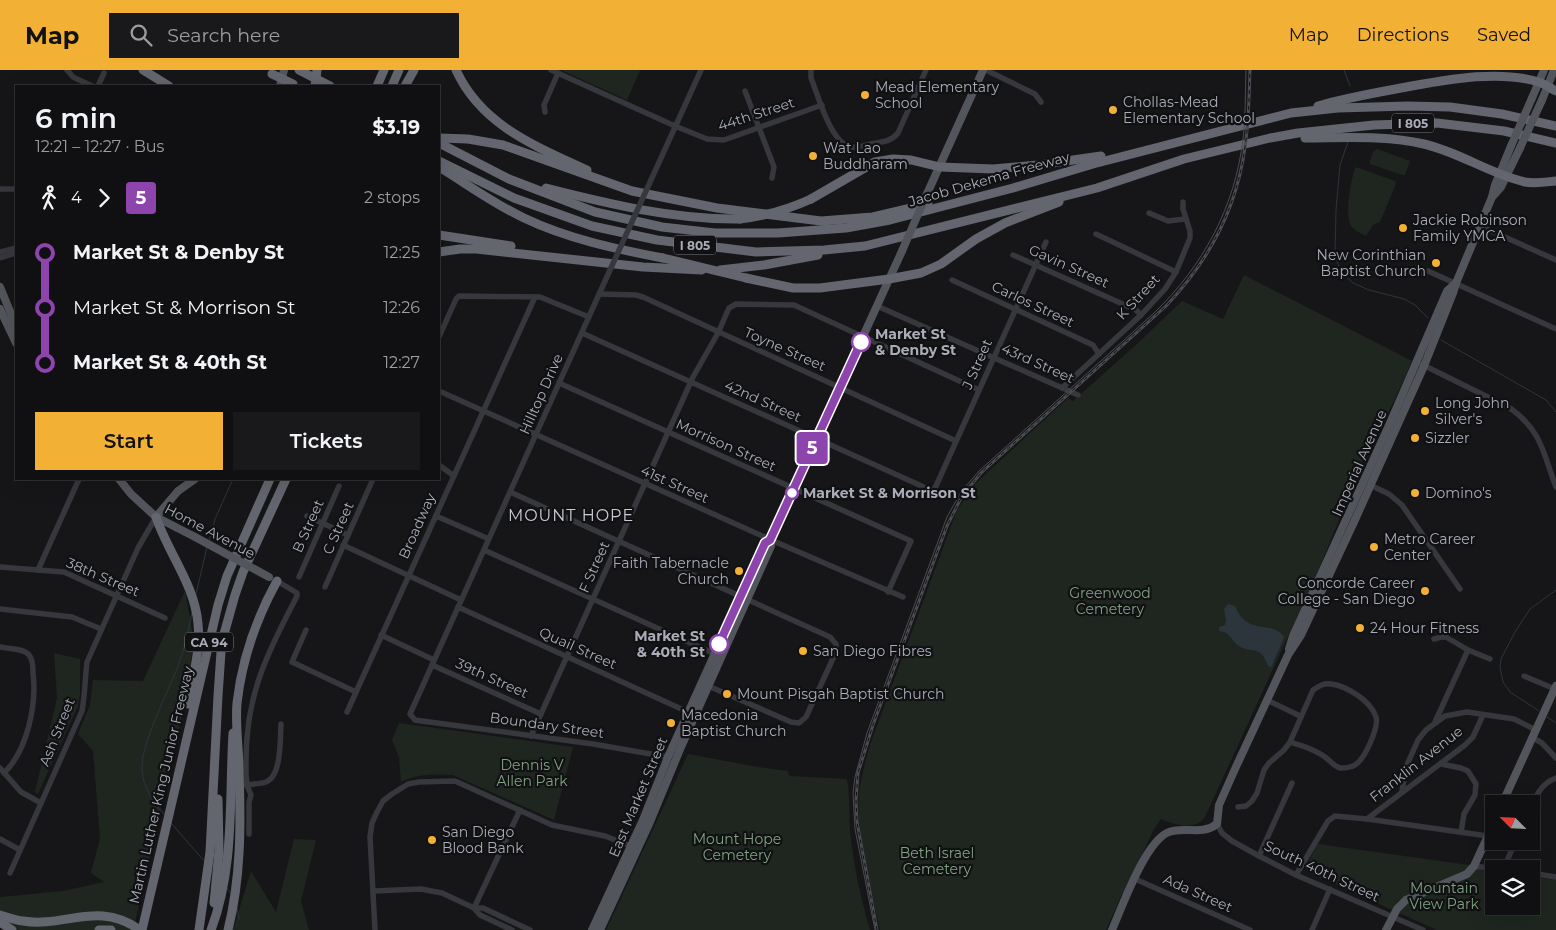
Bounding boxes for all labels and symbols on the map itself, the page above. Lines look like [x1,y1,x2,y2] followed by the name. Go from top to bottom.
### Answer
[875,78,1000,112] place label: Mead Elementary School
[859,89,871,101] marker: Mead Elementary School
[715,93,797,135] street label: 44th Street
[1123,93,1255,127] place label: Chollas-Mead Elementary School
[1107,104,1119,116] marker: Chollas-Mead Elementary School
[1392,114,1434,132] road number: I 805
[823,139,908,173] place label: Wat Lao Buddharam
[905,147,1072,211] street label: Jacob Dekema Freeway
[807,150,819,162] marker: Wat Lao Buddharam
[1412,211,1527,245] place label: Jackie Robinson Family YMCA
[1397,222,1409,234] marker: Jackie Robinson Family YMCA
[674,236,716,254] road number: I 805
[1026,240,1112,292] street label: Gavin Street
[1317,246,1426,280] place label: New Corinthian Baptist Church
[1430,257,1442,269] marker: New Corinthian Baptist Church
[1112,270,1164,324] street label: K Street
[989,277,1077,331] street label: Carlos Street
[741,323,829,375] street label: Toyne Street
[875,325,956,359] place label: Market St & Denby St
[851,332,871,352] marker: Market St & Denby St
[958,336,996,393] street label: J Street
[999,339,1078,387] street label: 43rd Street
[515,351,567,437] street label: Hilltop Drive
[722,376,804,426] street label: 42nd Street
[1435,394,1509,428] place label: Long John Silver's
[1419,405,1431,417] marker: Long John Silver's
[1327,407,1391,519] street label: Imperial Avenue
[673,415,779,475] street label: Morrison Street
[1425,429,1470,447] place label: Sizzler
[796,432,828,464] line badge: 5
[1409,432,1421,444] marker: Sizzler
[638,461,712,507] street label: 41st Street
[803,484,976,502] place label: Market St & Morrison St
[1425,484,1492,502] place label: Domino's
[785,486,799,500] marker: Market St & Morrison St
[1409,487,1421,499] marker: Domino's
[395,490,440,562] street label: Broadway
[288,496,328,555] street label: B Street
[318,499,358,557] street label: C Street
[162,500,258,562] street label: Home Avenue
[508,506,634,525] district label: MOUNT HOPE
[1384,530,1476,564] place label: Metro Career Center
[575,538,614,596] street label: F Street
[1368,541,1380,553] marker: Metro Career Center
[64,553,143,601] street label: 38th Street
[613,554,729,588] place label: Faith Tabernacle Church
[733,565,745,577] marker: Faith Tabernacle Church
[1278,574,1415,608] place label: Concorde Career College - San Diego
[1069,584,1151,618] park label: Greenwood Cemetery
[1419,585,1431,597] marker: Concorde Career College - San Diego
[1370,619,1479,637] place label: 24 Hour Fitness
[1354,622,1366,634] marker: 24 Hour Fitness
[536,623,620,673] street label: Quail Street
[634,627,705,661] place label: Market St & 40th St
[185,632,233,652] road number: CA 94
[709,634,729,654] marker: Market St & 40th St
[813,642,932,660] place label: San Diego Fibres
[797,645,809,657] marker: San Diego Fibres
[453,654,531,702] street label: 39th Street
[125,664,197,905] street label: Martin Luther King Junior Freeway
[737,685,944,703] place label: Mount Pisgah Baptist Church
[721,688,733,700] marker: Mount Pisgah Baptist Church
[35,695,79,769] street label: Ash Street
[681,706,786,740] place label: Macedonia Baptist Church
[489,708,606,742] street label: Boundary Street
[665,717,677,729] marker: Macedonia Baptist Church
[1366,722,1466,806] street label: Franklin Avenue
[605,734,672,860] street label: East Market Street
[496,756,568,790] park label: Dennis V Allen Park
[1485,795,1540,850] north arrow
[442,823,524,857] place label: San Diego Blood Bank
[693,830,781,864] park label: Mount Hope Cemetery
[426,834,438,846] marker: San Diego Blood Bank
[1261,836,1383,906] street label: South 40th Street
[900,844,974,878] park label: Beth Israel Cemetery
[1161,870,1236,916] street label: Ada Street
[1409,879,1479,913] park label: Mountain View Park

